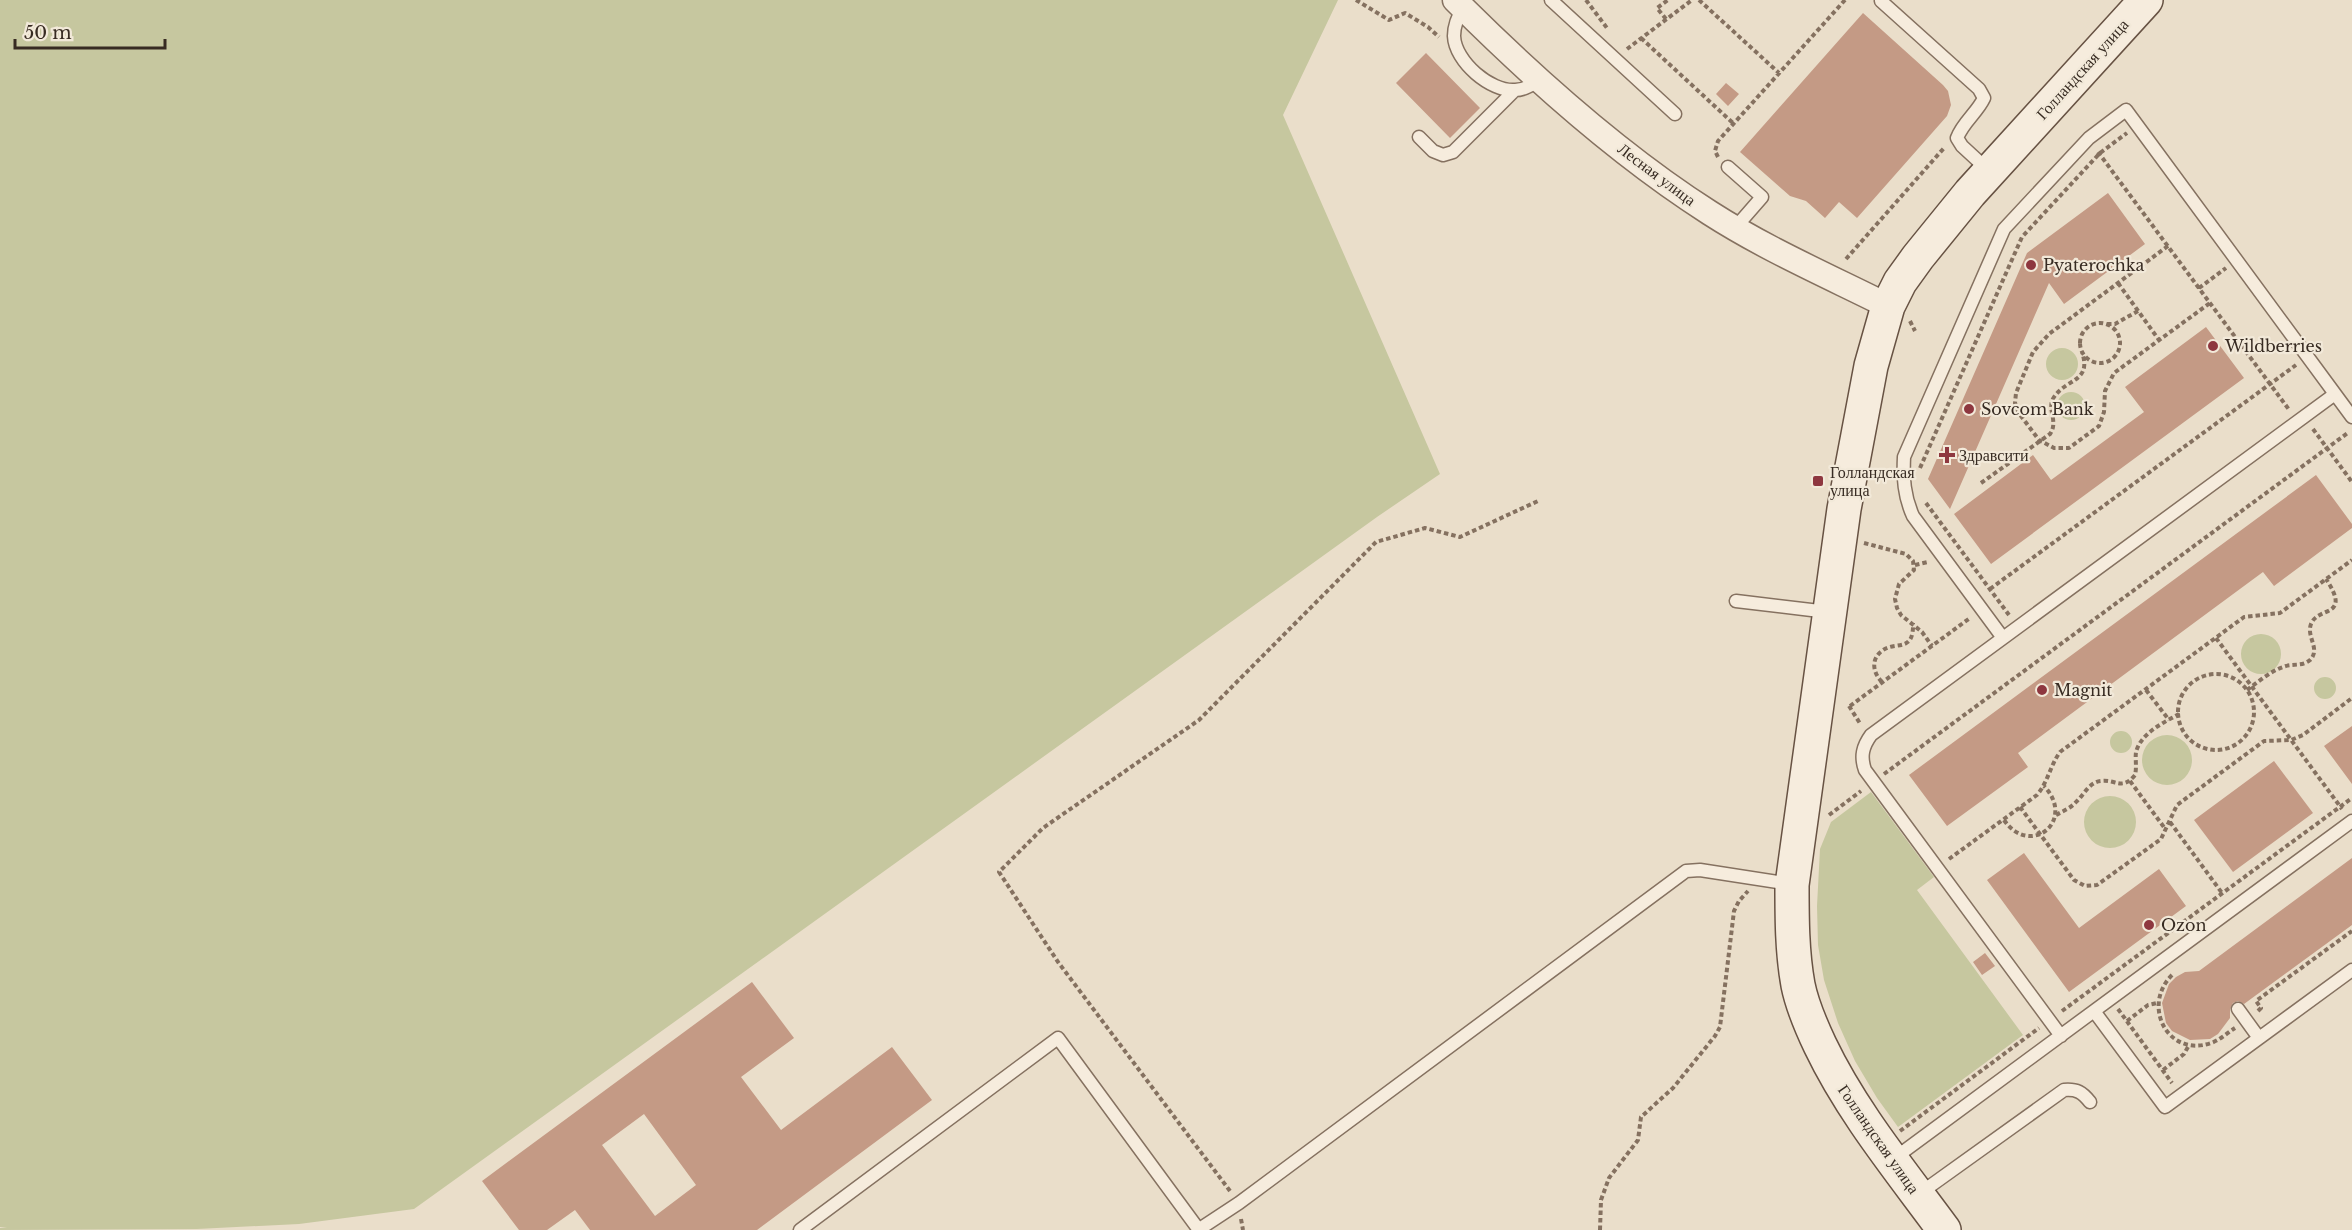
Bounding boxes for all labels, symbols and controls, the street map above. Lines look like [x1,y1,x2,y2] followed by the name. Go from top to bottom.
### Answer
[15,12,165,50] scale bar
[2032,15,2132,123] street label: Голландская улица
[24,22,72,44] text: 50 m
[1614,138,1700,210] street label: Лесная улица
[2043,255,2144,275] place label: Pyaterochka
[2024,258,2038,272] marker: Pyaterochka
[2224,336,2322,356] place label: Wildberries
[2206,339,2220,353] marker: Wildberries
[1981,399,2094,419] place label: Sovcom Bank
[1962,402,1976,416] marker: Sovcom Bank
[1959,445,2029,465] place label: Здравсити
[1940,448,1954,462] marker: Здравсити
[1830,462,1915,500] place label: Голландская улица
[1811,474,1825,488] marker: Голландская улица
[2054,680,2112,700] place label: Magnit
[2035,683,2049,697] marker: Magnit
[2161,915,2206,935] place label: Ozon
[2142,918,2156,932] marker: Ozon
[1834,1081,1924,1197] street label: Голландская улица

